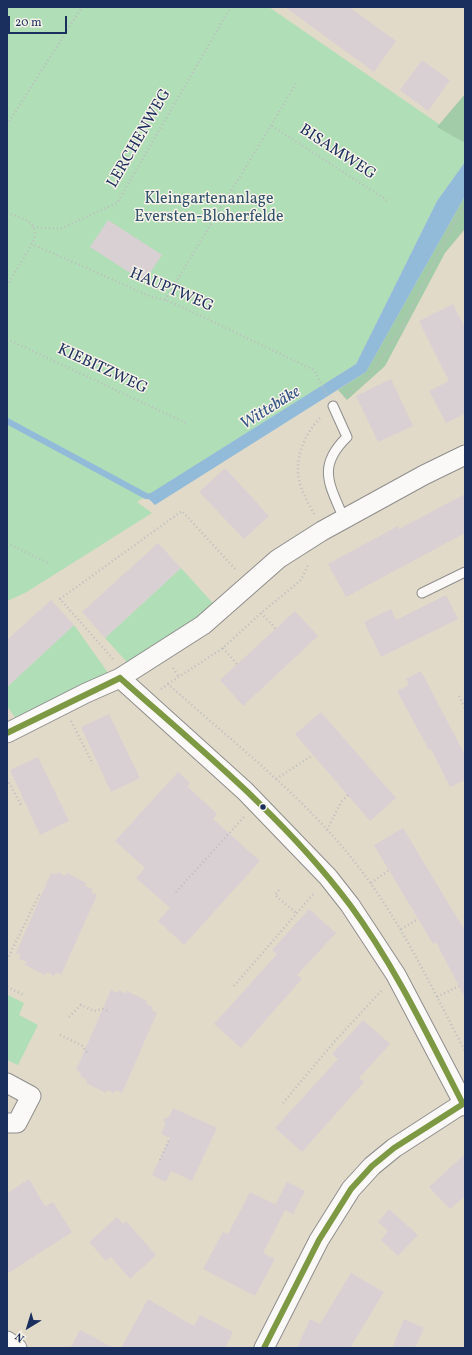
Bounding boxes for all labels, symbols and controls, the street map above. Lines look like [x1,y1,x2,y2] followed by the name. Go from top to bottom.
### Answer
[10,8,69,34] scale bar
[15,15,42,31] text: 20 m
[104,86,176,192] street label: LERCHENWEG
[295,121,379,185] street label: BISAMWEG
[134,190,284,228] park label: Kleingartenanlage Eversten-Bloherfelde
[126,265,216,317] street label: HAUPTWEG
[54,341,150,399] street label: KIEBITZWEG
[237,383,305,435] water label: Wittebäke
[258,802,268,812] unlabelled marker
[8,1307,48,1347] north arrow
[13,1328,28,1345] text: N

